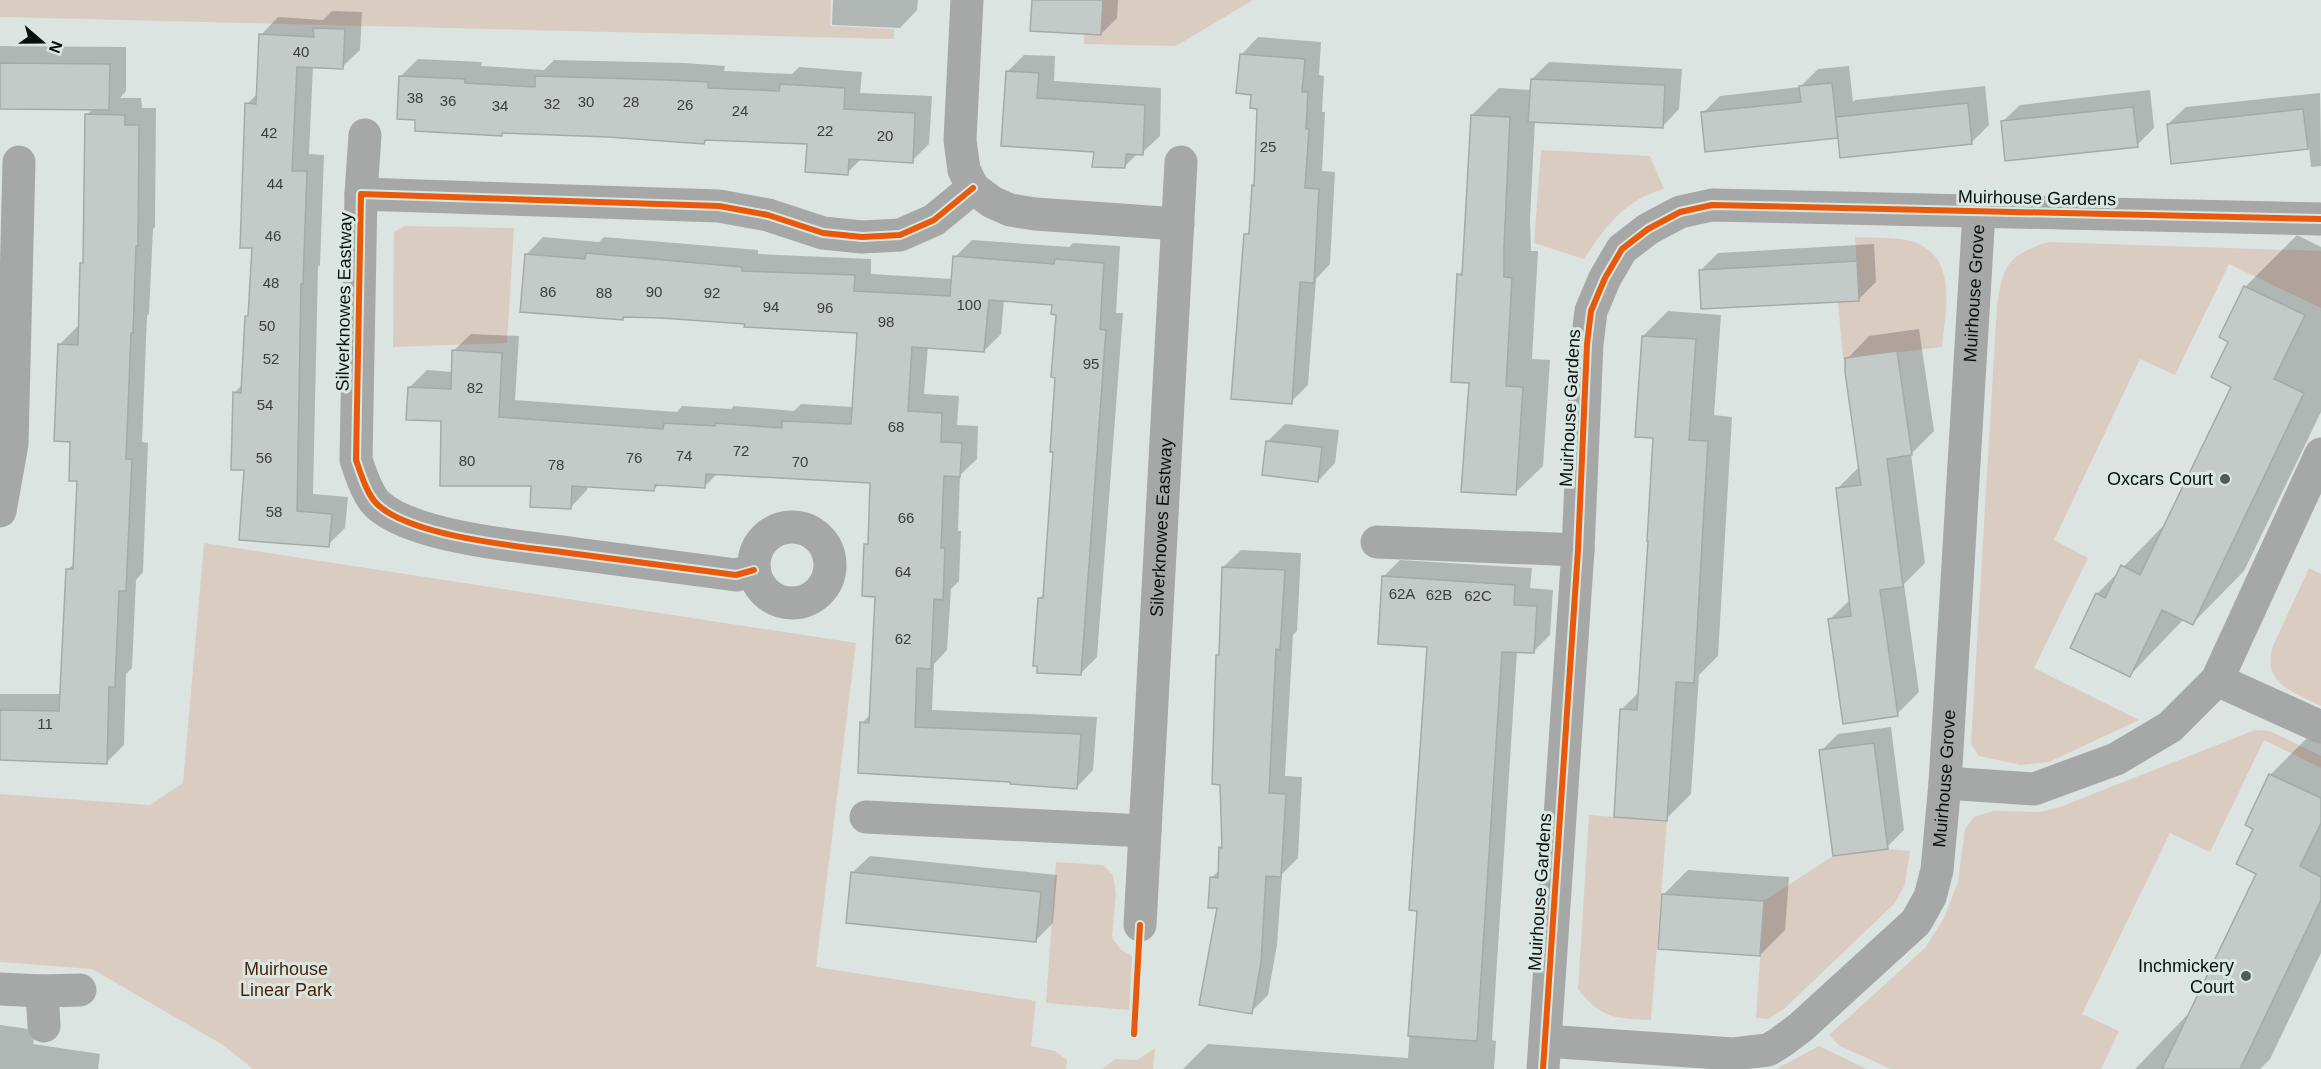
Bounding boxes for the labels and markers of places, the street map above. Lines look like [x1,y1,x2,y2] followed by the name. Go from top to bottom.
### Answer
[2107,469,2213,489] place label: Oxcars Court
[2218,472,2232,486] marker: Oxcars Court
[2138,956,2234,997] place label: Inchmickery Court
[2239,969,2253,983] marker: Inchmickery Court

